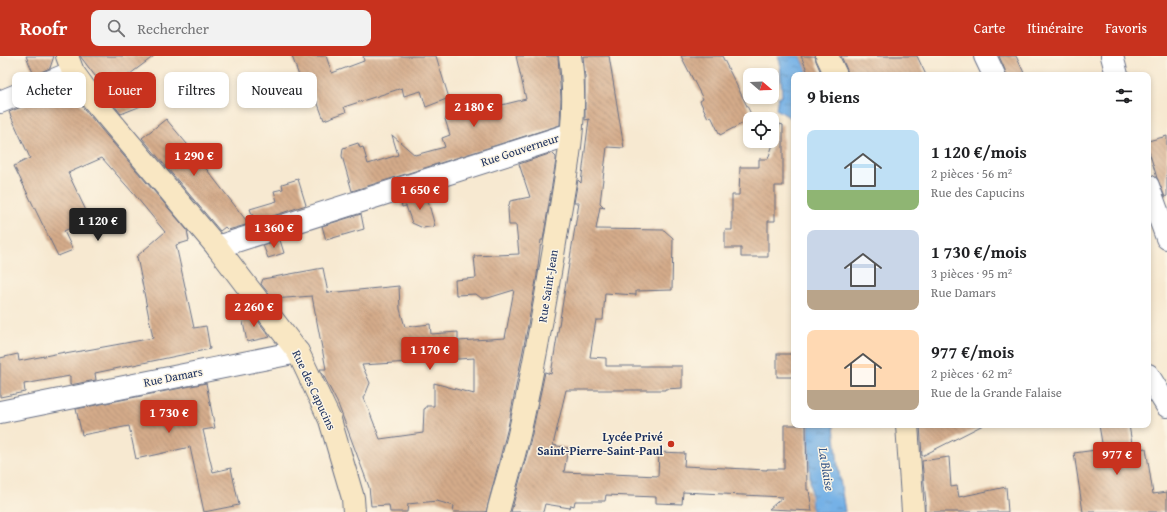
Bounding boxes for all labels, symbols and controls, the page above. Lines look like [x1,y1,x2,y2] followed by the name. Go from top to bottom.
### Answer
[91,10,371,46] search box
[20,14,67,42] text: Roofr
[105,17,127,39] icon: search
[137,18,209,39] text: Rechercher
[974,18,1005,38] text: Carte
[1027,18,1083,38] text: Itinéraire
[1105,18,1147,38] text: Favoris
[743,68,779,104] north arrow
[743,68,779,148] map controls
[12,72,86,108] chip: Acheter
[94,72,156,108] chip: Louer
[164,72,229,108] chip: Filtres
[237,72,317,108] chip: Nouveau
[807,84,860,109] text: 9 biens
[1113,85,1135,107] icon: filters
[437,94,511,128] pin: 2 180 €
[454,97,494,116] text: 2 180 €
[743,112,779,148] button: locate
[478,129,561,170] street label: Rue Gouverneur
[931,139,1027,164] text: 1 120 €/mois
[157,143,231,177] pin: 1 290 €
[174,146,214,165] text: 1 290 €
[839,146,887,194] icon: home
[931,164,1012,183] text: 2 pièces · 56 m²
[383,177,457,211] pin: 1 650 €
[400,180,440,199] text: 1 650 €
[931,183,1025,202] text: Rue des Capucins
[61,208,135,242] pin: 1 120 €
[78,211,118,230] text: 1 120 €
[237,215,311,249] pin: 1 360 €
[254,218,294,237] text: 1 360 €
[931,239,1027,264] text: 1 730 €/mois
[839,246,887,294] icon: home
[533,248,562,324] street label: Rue Saint-Jean
[931,264,1012,283] text: 3 pièces · 95 m²
[931,283,996,302] text: Rue Damars
[217,294,291,328] pin: 2 260 €
[234,297,274,316] text: 2 260 €
[393,337,467,371] pin: 1 170 €
[931,339,1014,364] text: 977 €/mois
[410,340,450,359] text: 1 170 €
[839,346,887,394] icon: home
[288,347,341,433] street label: Rue des Capucins
[142,362,204,391] street label: Rue Damars
[931,364,1012,383] text: 2 pièces · 62 m²
[931,383,1062,402] text: Rue de la Grande Falaise
[132,400,206,434] pin: 1 730 €
[149,403,189,422] text: 1 730 €
[537,428,663,459] place label: Lycée Privé Saint-Pierre-Saint-Paul
[666,439,676,449] marker: Lycée Privé Saint-Pierre-Saint-Paul
[1089,442,1145,476] pin: 977 €
[814,445,839,492] water label: La Blaise
[1102,445,1132,464] text: 977 €

